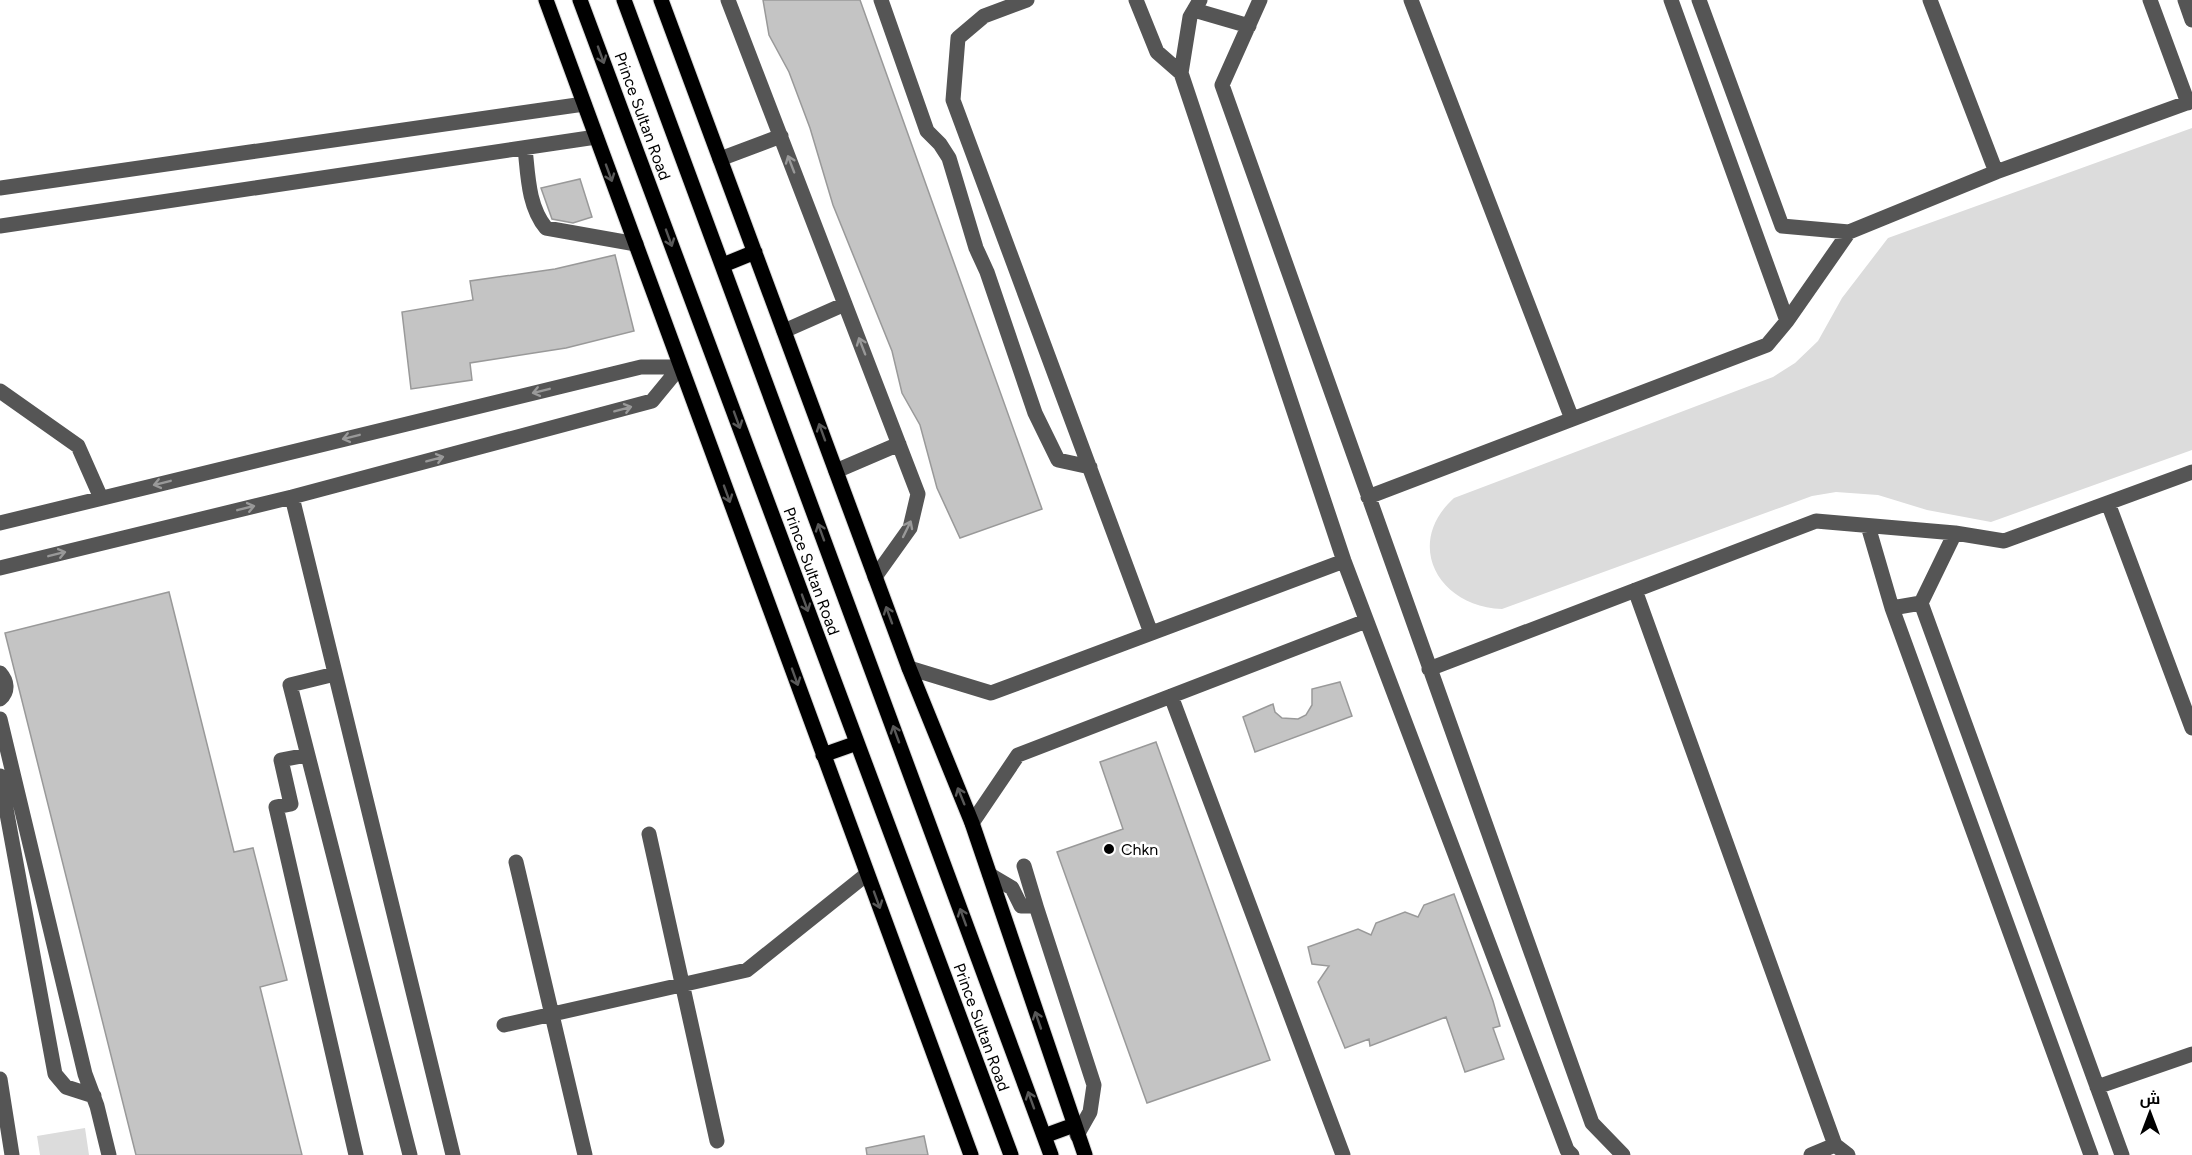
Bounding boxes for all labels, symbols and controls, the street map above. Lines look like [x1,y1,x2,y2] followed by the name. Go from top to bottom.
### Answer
[596,45,607,64] one-way arrow
[611,50,675,183] street label: Prince Sultan Road
[785,155,796,174] one-way arrow
[605,163,616,182] one-way arrow
[664,228,675,246] one-way arrow
[855,337,866,356] one-way arrow
[531,386,550,398] one-way arrow
[613,402,632,414] one-way arrow
[732,410,743,429] one-way arrow
[815,423,826,442] one-way arrow
[342,432,361,444] one-way arrow
[425,452,444,464] one-way arrow
[152,478,171,490] one-way arrow
[722,484,733,503] one-way arrow
[236,501,255,513] one-way arrow
[780,505,844,638] street label: Prince Sultan Road
[902,520,914,538] one-way arrow
[815,523,826,541] one-way arrow
[47,548,66,560] one-way arrow
[800,593,811,612] one-way arrow
[883,606,894,625] one-way arrow
[790,667,801,686] one-way arrow
[889,725,900,744] one-way arrow
[955,788,966,806] one-way arrow
[1121,840,1158,859] place label: Chkn
[1102,842,1116,856] marker: Chkn
[872,890,883,908] one-way arrow
[957,908,968,927] one-way arrow
[950,961,1014,1094] street label: Prince Sultan Road
[1032,1011,1043,1030] one-way arrow
[2120,1083,2180,1143] north arrow
[2140,1089,2160,1108] text: ش
[1024,1091,1035,1110] one-way arrow

